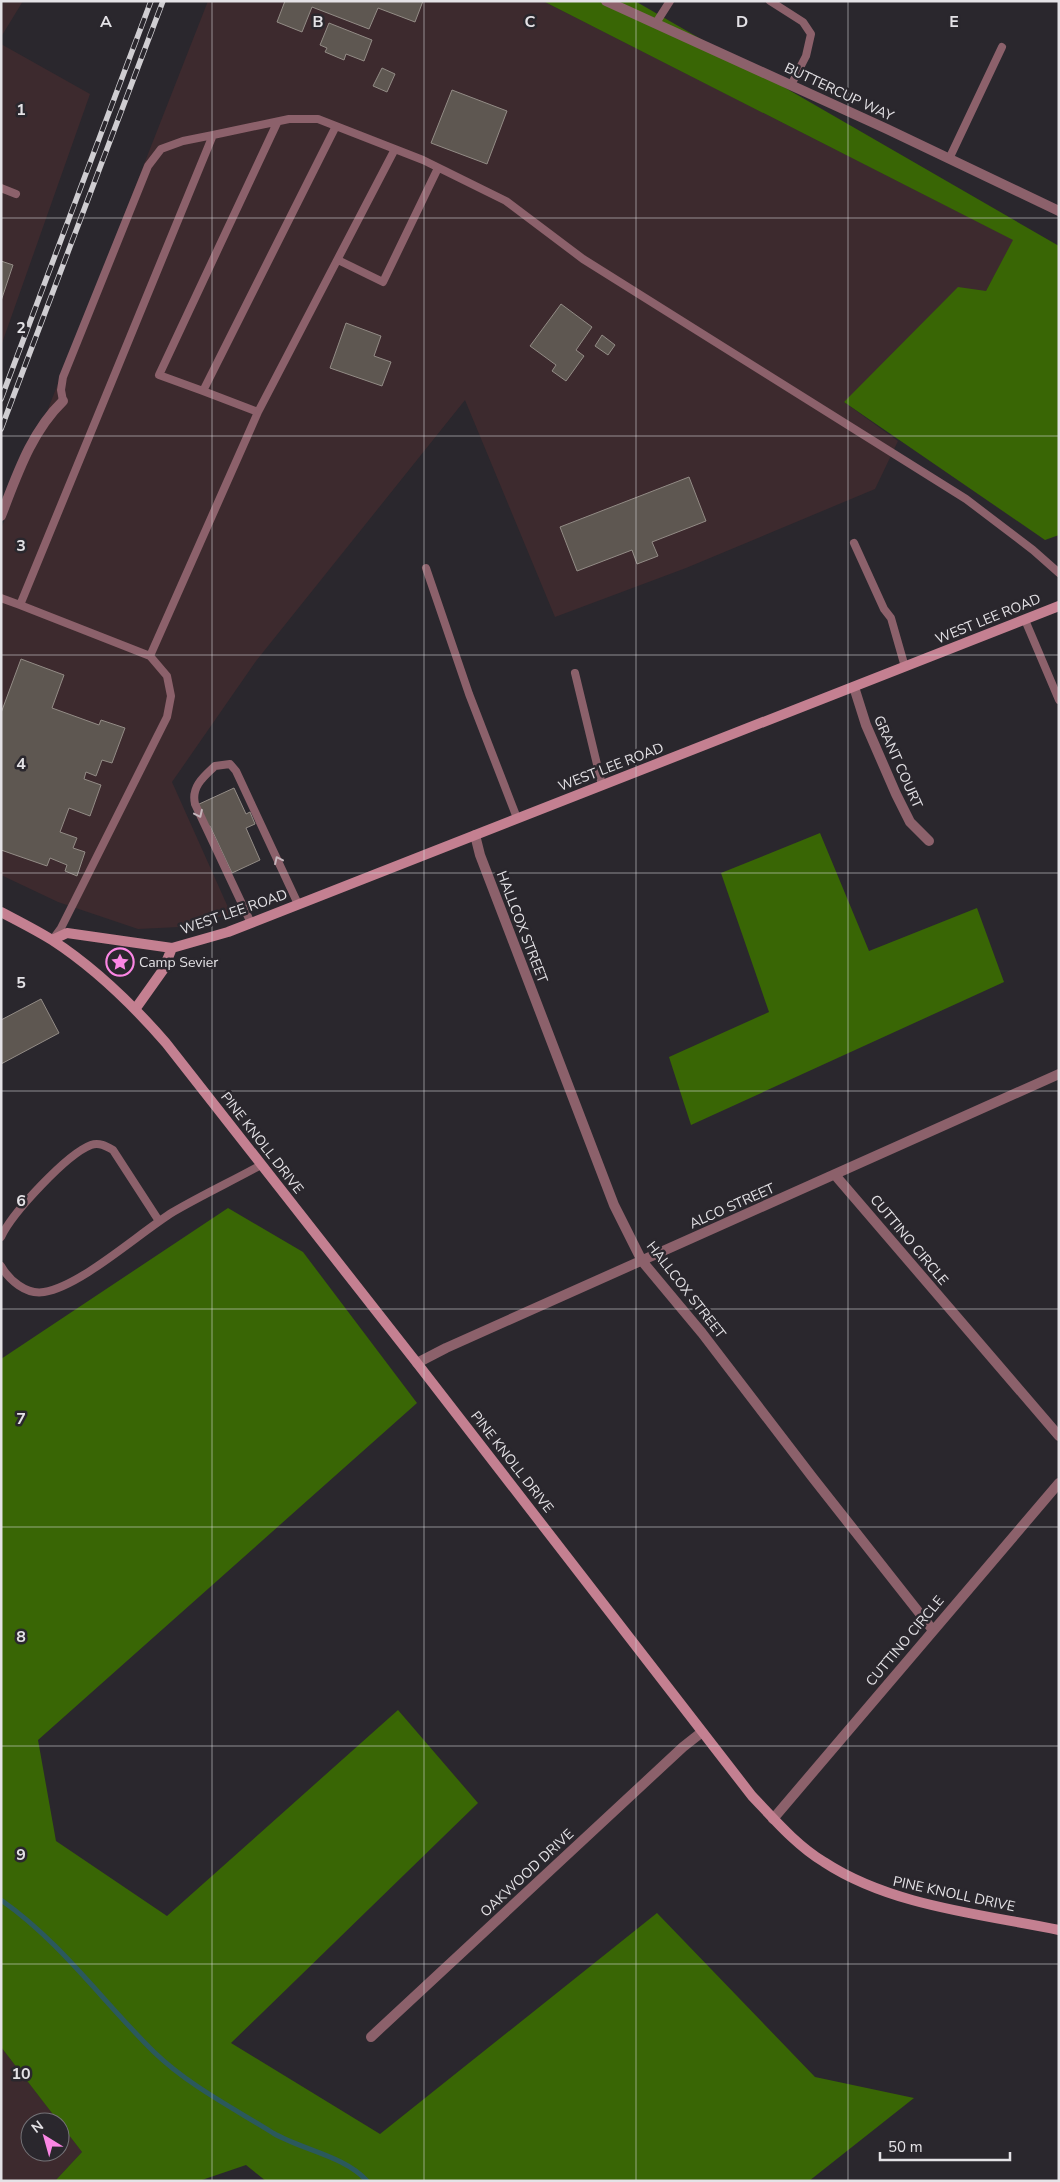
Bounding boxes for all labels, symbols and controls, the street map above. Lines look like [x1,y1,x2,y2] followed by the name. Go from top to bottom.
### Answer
[100,11,112,33] text: A
[312,11,324,33] text: B
[525,11,536,33] text: C
[736,11,748,33] text: D
[949,11,959,33] text: E
[781,58,897,126] street label: BUTTERCUP WAY
[16,99,26,121] text: 1
[16,317,26,339] text: 2
[16,535,26,557] text: 3
[933,589,1043,649] street label: WEST LEE ROAD
[869,713,927,812] street label: GRANT COURT
[555,738,667,796] street label: WEST LEE ROAD
[16,753,26,775] text: 4
[193,809,204,818] one-way arrow
[273,856,284,865] one-way arrow
[492,868,552,986] street label: HALLCOX STREET
[178,885,290,939] street label: WEST LEE ROAD
[105,947,135,977] place icon: Camp Sevier
[139,953,218,972] place label: Camp Sevier
[16,972,26,994] text: 5
[216,1088,308,1198] street label: PINE KNOLL DRIVE
[686,1178,778,1233] street label: ALCO STREET
[16,1190,26,1212] text: 6
[866,1191,952,1289] street label: CUTTINO CIRCLE
[642,1237,730,1343] street label: HALLCOX STREET
[466,1407,558,1517] street label: PINE KNOLL DRIVE
[16,1408,26,1430] text: 7
[862,1592,948,1690] street label: CUTTINO CIRCLE
[16,1626,26,1648] text: 8
[476,1825,578,1921] street label: OAKWOOD DRIVE
[16,1844,26,1866] text: 9
[891,1872,1017,1916] street label: PINE KNOLL DRIVE
[11,2063,31,2085] text: 10
[20,2112,70,2162] north arrow
[28,2116,47,2138] text: N
[880,2130,1010,2162] scale bar
[888,2137,923,2157] text: 50 m

